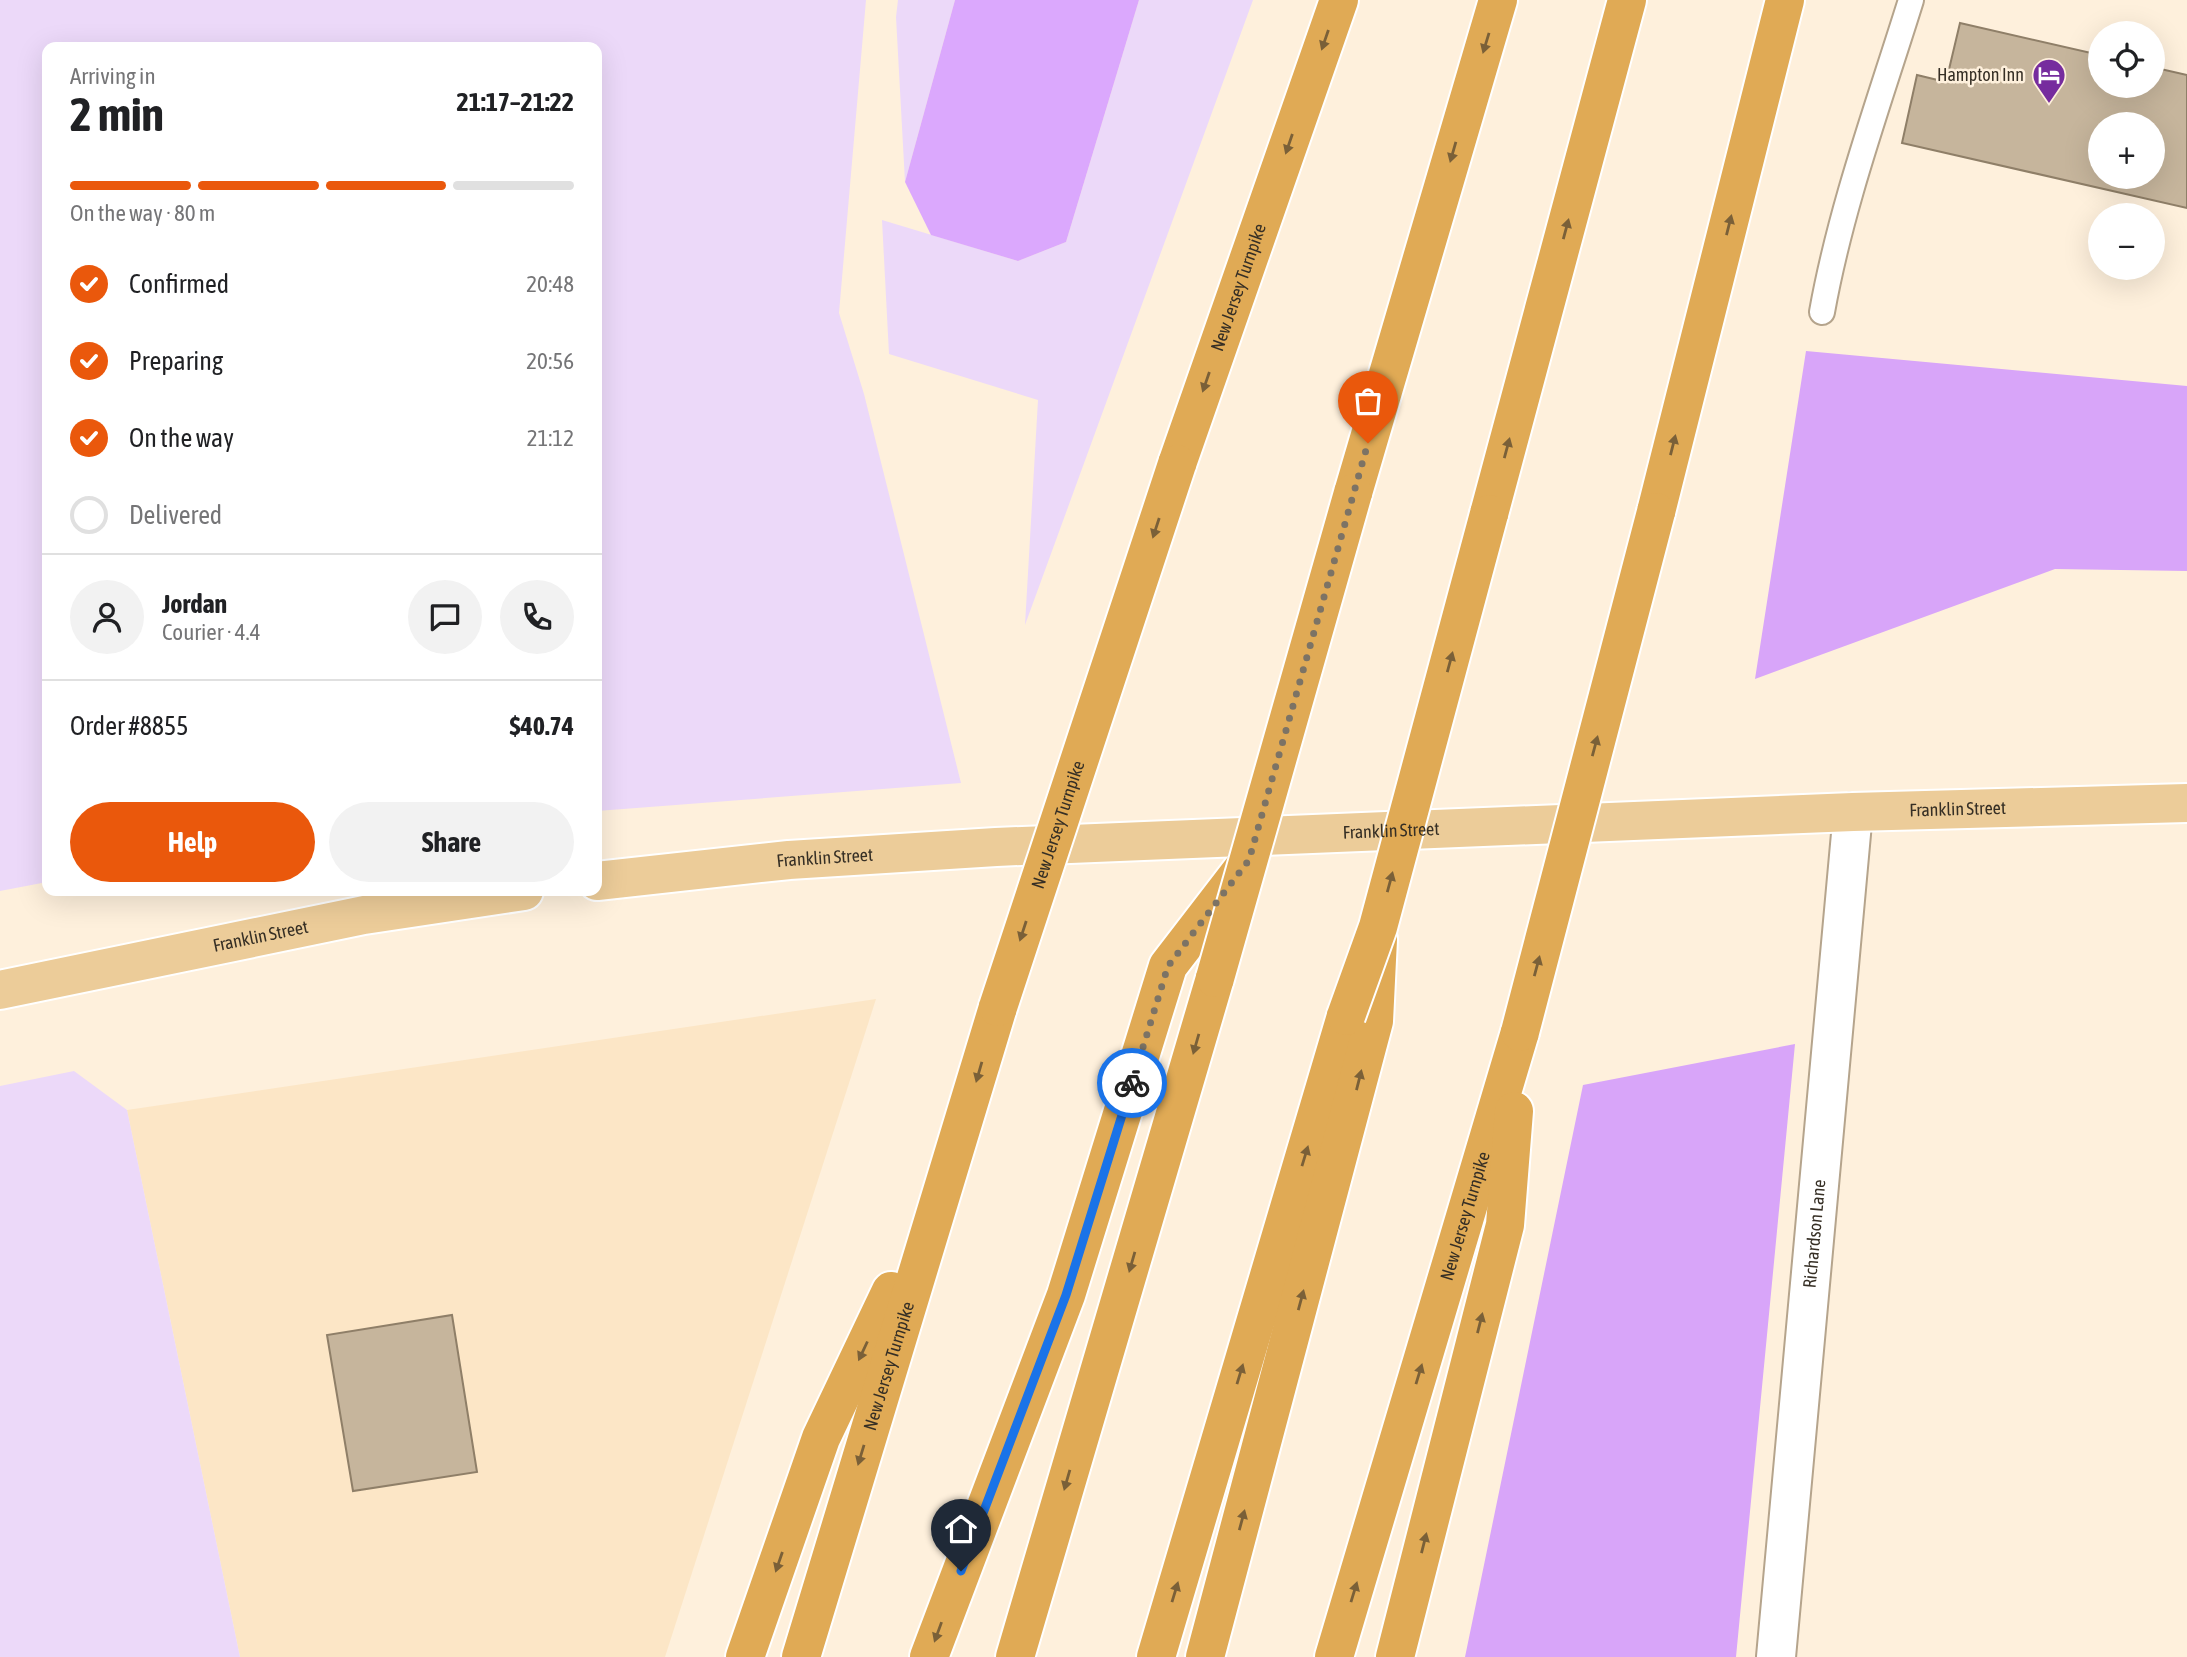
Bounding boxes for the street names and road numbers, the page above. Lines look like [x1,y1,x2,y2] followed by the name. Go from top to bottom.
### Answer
[1206,221,1270,354] street label: New Jersey Turnpike
[1027,758,1089,891] street label: New Jersey Turnpike
[1909,797,2006,820] street label: Franklin Street
[1342,818,1440,843] street label: Franklin Street
[775,844,874,871] street label: Franklin Street
[211,916,310,956] street label: Franklin Street
[1436,1149,1494,1283] street label: New Jersey Turnpike
[1799,1178,1829,1289] street label: Richardson Lane
[859,1299,918,1433] street label: New Jersey Turnpike

